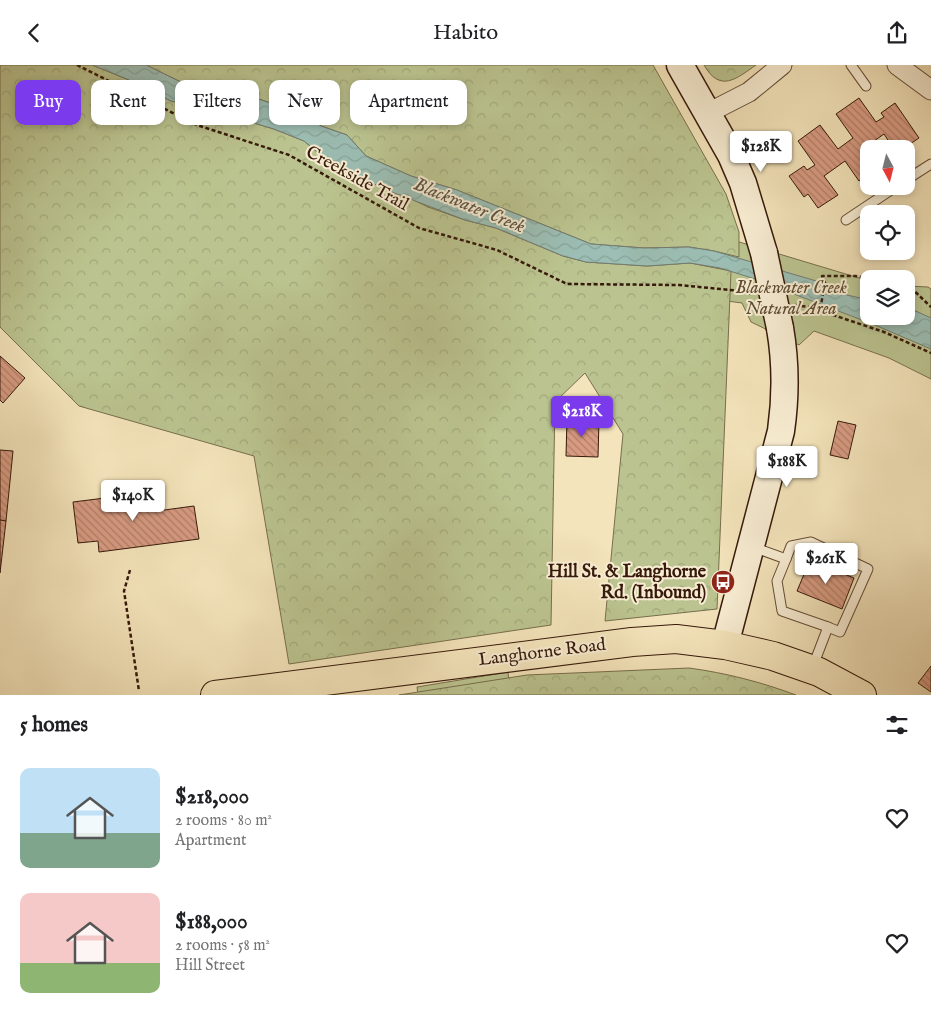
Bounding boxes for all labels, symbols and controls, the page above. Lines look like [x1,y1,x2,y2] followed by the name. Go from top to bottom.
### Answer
[20,19,48,47] icon: back
[433,19,498,47] text: Habito
[883,19,911,47] icon: share
[15,80,81,125] chip: Buy
[91,80,165,125] chip: Rent
[175,80,259,125] chip: Filters
[269,80,340,125] chip: New
[350,80,467,125] chip: Apartment
[726,131,796,173] pin: $128K
[741,137,781,157] text: $128K
[860,140,915,195] north arrow
[860,140,915,325] map controls
[301,141,413,217] street label: Creekside Trail
[410,173,529,239] water label: Blackwater Creek
[860,205,915,260] button: locate
[860,270,915,325] button: layers
[735,277,847,321] park label: Blackwater Creek Natural Area
[547,395,617,438] pin: $218K
[562,402,602,422] text: $218K
[752,445,822,488] pin: $188K
[768,452,806,472] text: $188K
[98,479,168,522] pin: $140K
[112,486,154,506] text: $140K
[791,543,861,585] pin: $261K
[806,549,846,569] text: $261K
[548,561,707,605] place label: Hill St. & Langhorne Rd. (Inbound)
[710,569,736,595] bus stop icon: Hill St. & Langhorne Rd. (Inbound)
[477,634,607,672] street label: Langhorne Road
[883,711,911,739] icon: filters
[20,712,88,739] text: 5 homes
[175,784,249,811] text: $218,000
[60,788,120,848] icon: home
[883,804,911,832] icon: heart
[175,811,272,831] text: 2 rooms · 80 m²
[175,831,246,851] text: Apartment
[175,909,247,936] text: $188,000
[60,913,120,973] icon: home
[883,929,911,957] icon: heart
[175,936,270,956] text: 2 rooms · 58 m²
[175,956,245,976] text: Hill Street

